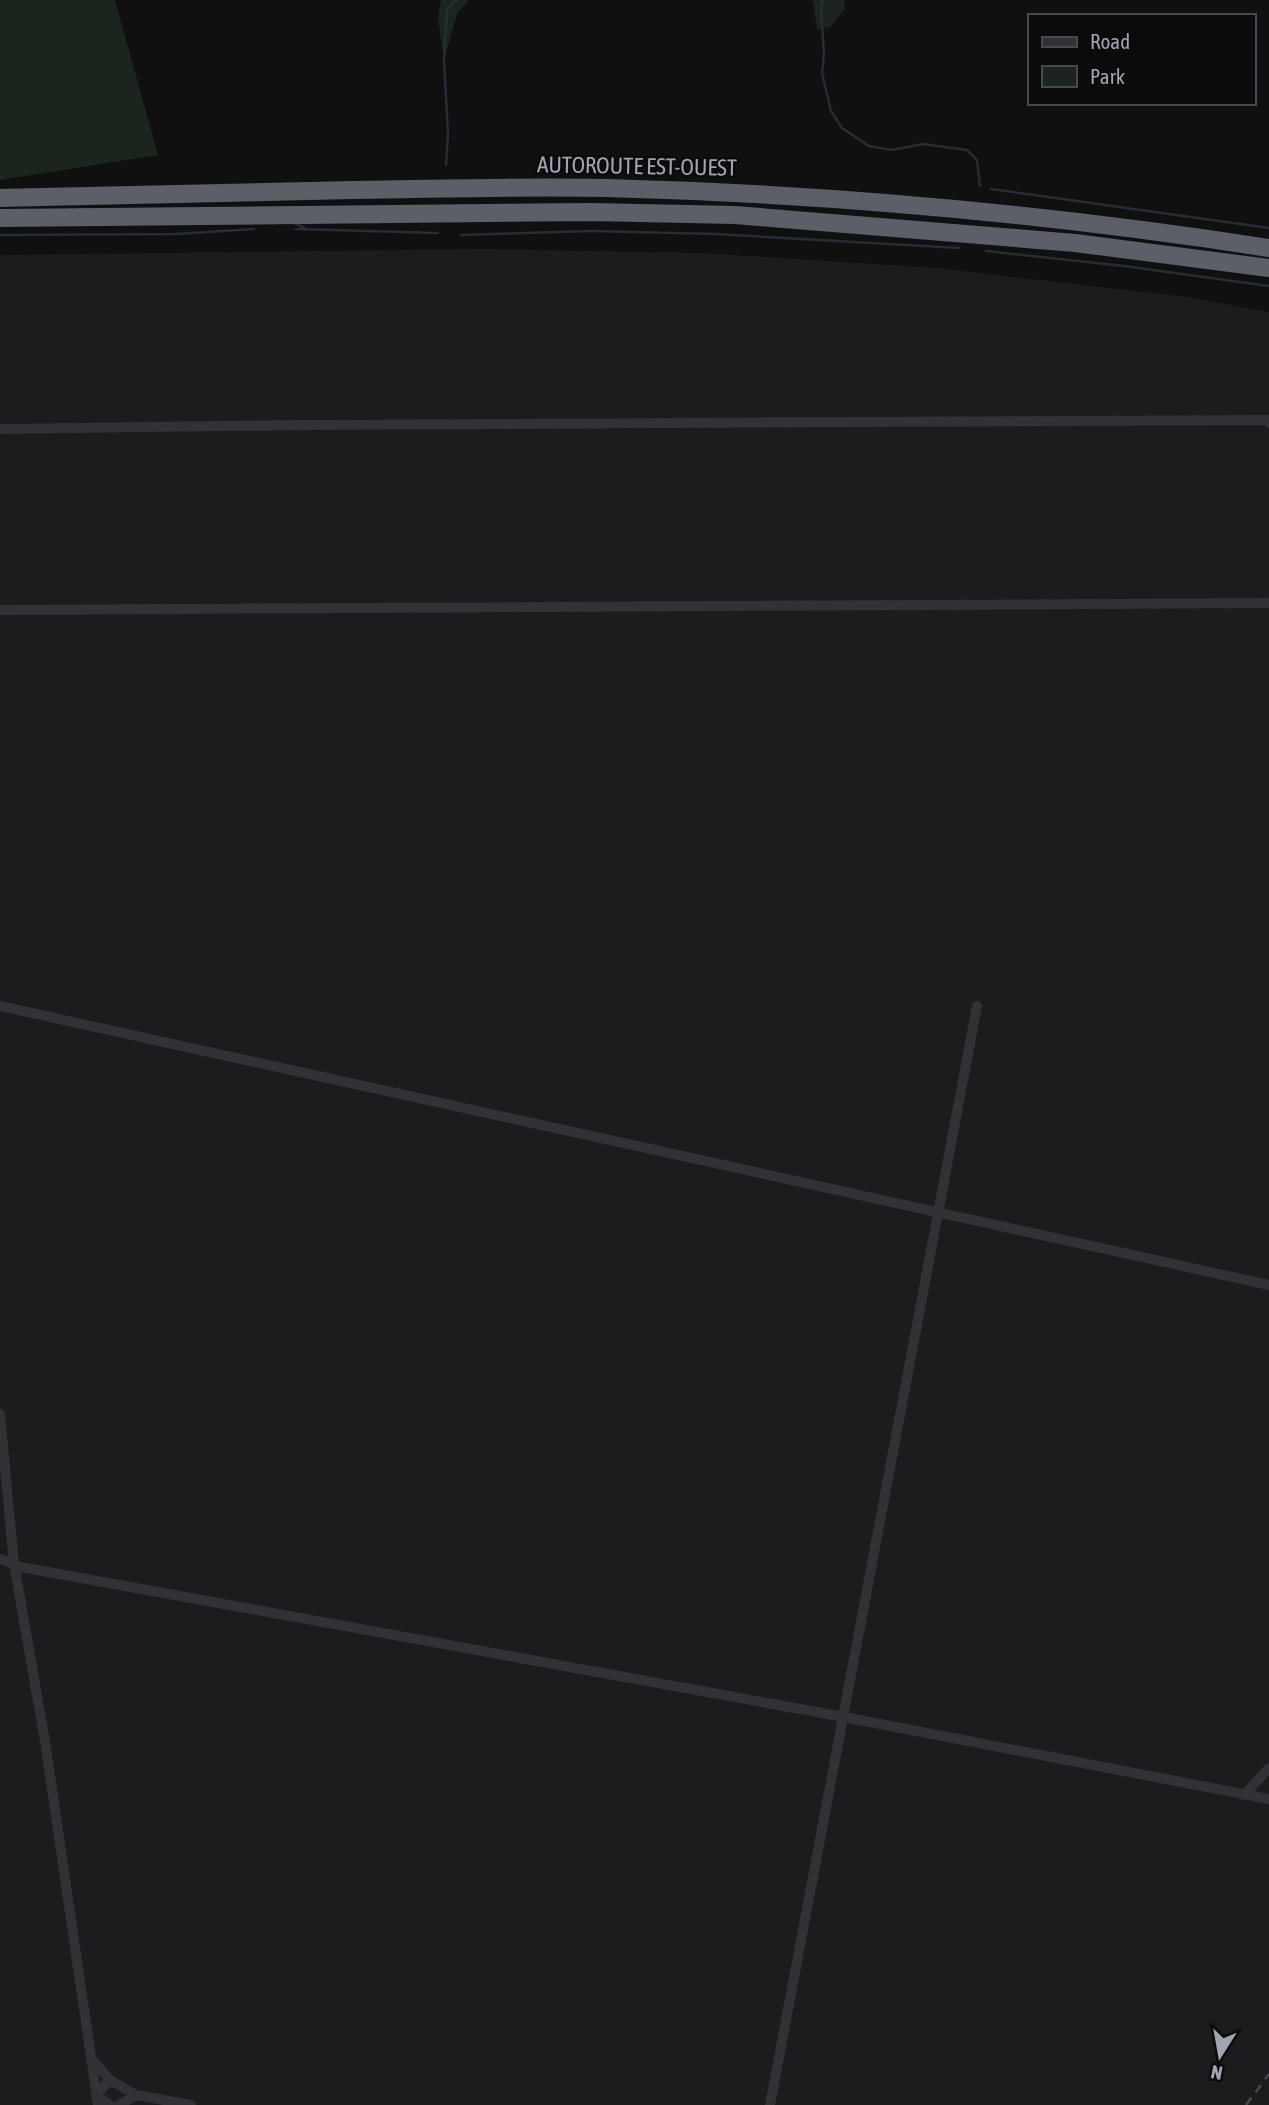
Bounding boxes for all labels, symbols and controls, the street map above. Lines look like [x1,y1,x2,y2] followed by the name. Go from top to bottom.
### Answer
[1028,14,1255,105] legend
[1090,29,1130,53] text: Road
[1090,64,1125,88] text: Park
[537,151,737,181] street label: AUTOROUTE EST-OUEST
[1185,2021,1255,2091] north arrow
[1209,2061,1224,2085] text: N

